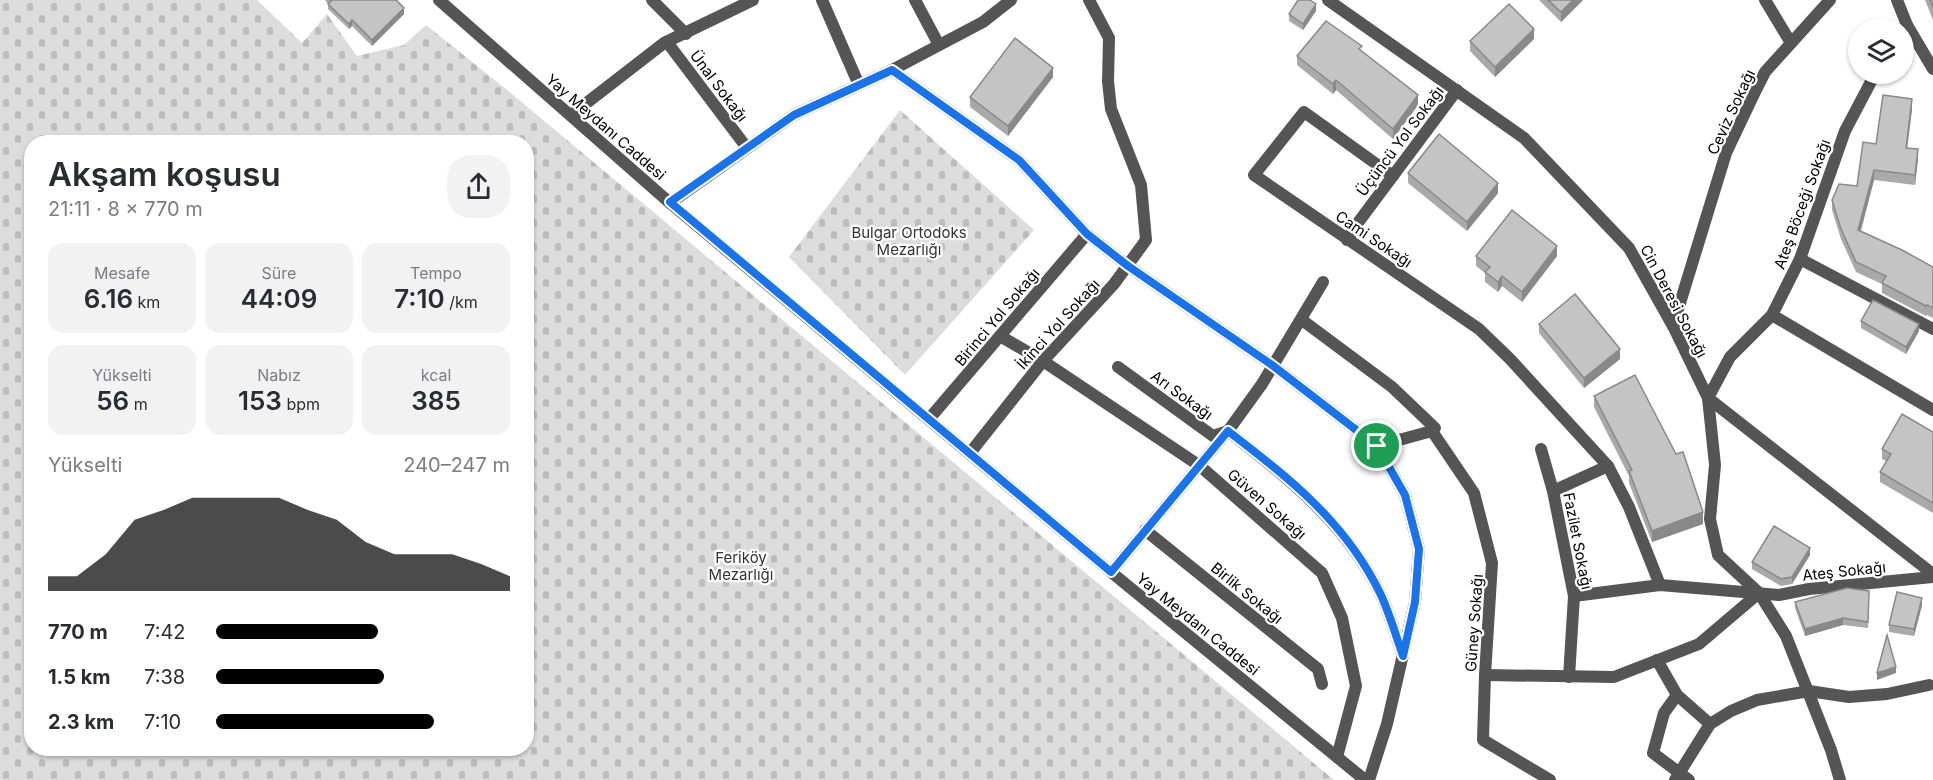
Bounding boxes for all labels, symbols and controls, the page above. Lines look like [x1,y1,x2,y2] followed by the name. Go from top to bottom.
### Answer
[1848,18,1914,84] map controls
[1848,18,1914,84] button: layers
[686,47,752,125] street label: Ünal Sokağı
[1703,66,1759,158] street label: Ceviz Sokağı
[542,70,670,184] street label: Yay Meydanı Caddesi
[1352,82,1448,200] street label: Üçüncü Yol Sokağı
[1770,136,1834,272] street label: Ateş Böceği Sokağı
[48,154,281,194] text: Akşam koşusu
[447,155,510,218] button: share
[48,197,203,221] text: 21:11 · 8 × 770 m
[1332,206,1416,272] street label: Cami Sokağı
[851,223,967,259] park label: Bulgar Ortodoks Mezarlığı
[1636,241,1712,361] street label: Cin Deresi Sokağı
[94,263,150,283] text: Mesafe
[262,263,296,283] text: Süre
[410,263,462,283] text: Tempo
[950,264,1044,370] street label: Birinci Yol Sokağı
[1012,275,1104,373] street label: İkinci Yol Sokağı
[84,283,133,314] text: 6.16
[241,283,317,314] text: 44:09
[394,283,445,314] text: 7:10
[133,292,160,312] text: km
[445,292,478,312] text: /km
[92,365,152,385] text: Yükselti
[257,365,301,385] text: Nabız
[421,365,451,385] text: kcal
[1147,366,1217,424] street label: Arı Sokağı
[96,385,129,416] text: 56
[238,385,282,416] text: 153
[411,385,461,416] text: 385
[129,394,148,414] text: m
[282,394,320,414] text: bpm
[1351,420,1402,471] pin
[1360,429,1393,462] icon: arrive
[48,453,122,477] text: Yükselti
[403,453,510,477] text: 240–247 m
[1224,465,1310,543] street label: Güven Sokağı
[1559,491,1597,591] street label: Fazilet Sokağı
[709,548,773,584] park label: Feriköy Mezarlığı
[1801,557,1887,585] street label: Ateş Sokağı
[1207,558,1287,628] street label: Birlik Sokağı
[1133,569,1263,679] street label: Yay Meydanı Caddesi
[1461,573,1487,673] street label: Güney Sokağı
[48,620,108,644] text: 770 m
[144,620,186,644] text: 7:42
[48,665,111,689] text: 1.5 km
[144,665,185,689] text: 7:38
[48,710,114,734] text: 2.3 km
[144,710,181,734] text: 7:10

